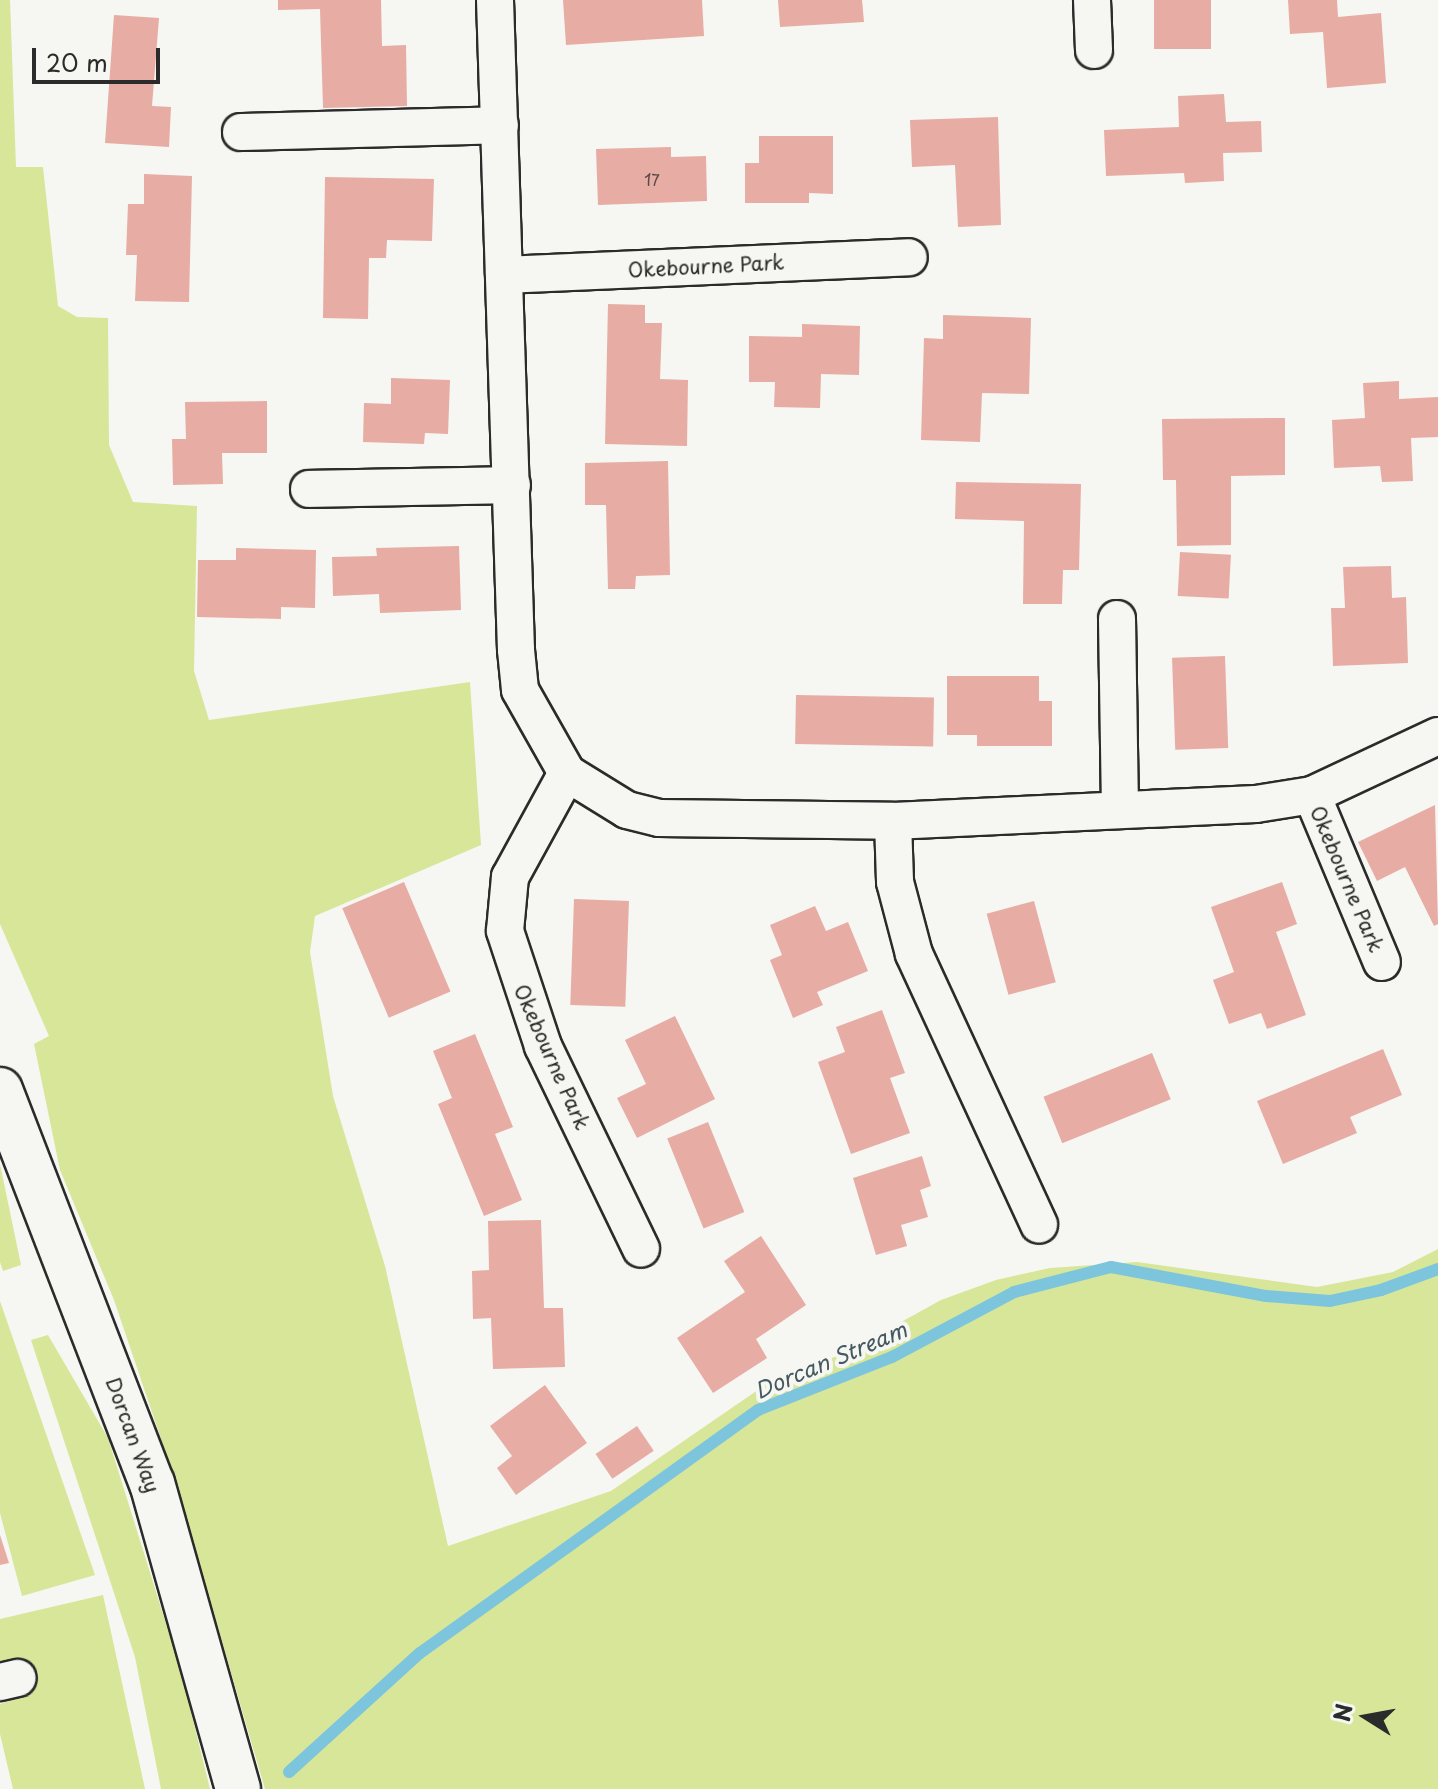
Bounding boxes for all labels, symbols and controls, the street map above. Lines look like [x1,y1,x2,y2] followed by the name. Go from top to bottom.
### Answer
[36,32,164,82] scale bar
[46,44,108,80] text: 20 m
[644,169,660,189] house number: 17
[627,250,785,282] street label: Okebourne Park
[1305,802,1389,956] street label: Okebourne Park
[509,981,595,1133] street label: Okebourne Park
[750,1315,910,1403] water label: Dorcan Stream
[101,1374,165,1496] street label: Dorcan Way
[1326,1677,1406,1757] north arrow
[1324,1701,1360,1724] text: N

